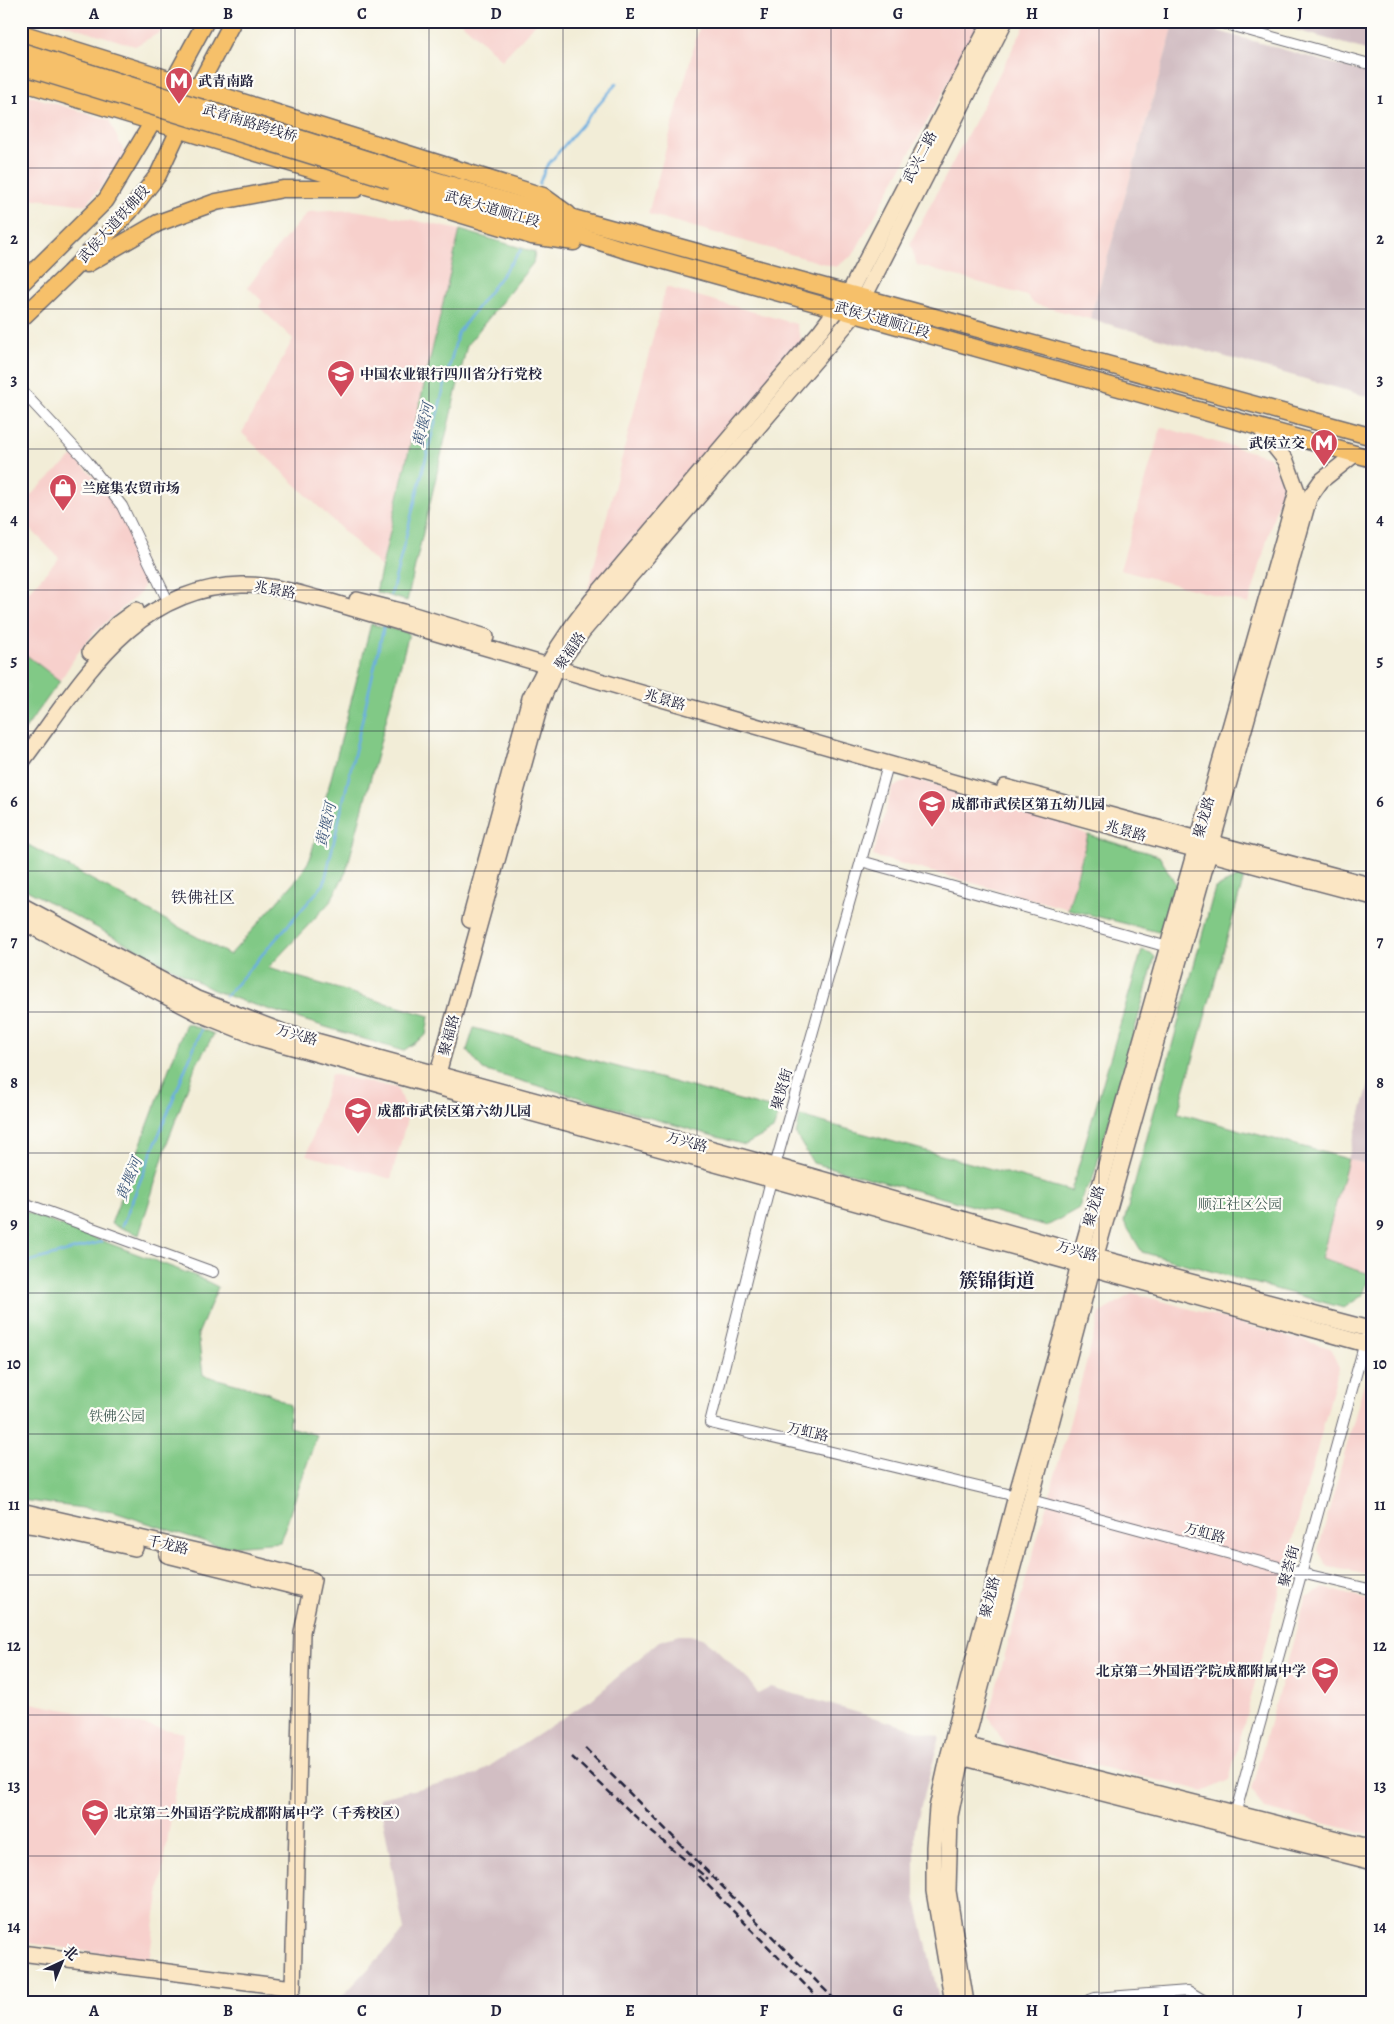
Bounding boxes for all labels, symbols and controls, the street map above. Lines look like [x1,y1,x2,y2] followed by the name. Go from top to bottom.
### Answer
[88,3,100,25] text: A
[223,3,233,25] text: B
[357,3,367,25] text: C
[490,3,502,25] text: D
[625,3,635,25] text: E
[760,3,769,25] text: F
[893,3,903,25] text: G
[1026,3,1038,25] text: H
[1163,3,1169,25] text: I
[1297,3,1303,25] text: J
[164,66,194,105] metro station icon: 武青南路
[198,72,254,91] place label: 武青南路
[11,88,17,110] text: 1
[1377,88,1383,110] text: 1
[200,100,300,146] street label: 武青南路跨线桥
[898,128,942,186] street label: 武兴二路
[74,181,154,267] street label: 武侯大道铁佛段
[442,186,542,232] street label: 武侯大道顺江段
[10,228,18,250] text: 2
[1376,228,1384,250] text: 2
[832,297,932,343] street label: 武侯大道顺江段
[326,359,356,398] school or university icon: 中国农业银行四川省分行党校
[360,365,542,384] place label: 中国农业银行四川省分行党校
[11,369,18,391] text: 3
[1377,369,1384,391] text: 3
[408,398,439,449] water label: 黄堰河
[1309,428,1339,467] metro station icon: 武侯立交
[1249,434,1305,453] place label: 武侯立交
[48,473,78,512] shop icon: 兰庭集农贸市场
[82,479,180,498] place label: 兰庭集农贸市场
[10,509,18,531] text: 4
[1376,509,1384,531] text: 4
[253,577,297,603] street label: 兆景路
[550,628,590,674] street label: 聚福路
[11,650,18,672] text: 5
[1377,650,1384,672] text: 5
[642,685,688,715] street label: 兆景路
[917,789,947,828] school or university icon: 成都市武侯区第五幼儿园
[10,791,18,813] text: 6
[1376,791,1384,813] text: 6
[1189,794,1219,840] street label: 聚龙路
[951,795,1105,814] place label: 成都市武侯区第五幼儿园
[311,798,341,849] water label: 黄堰河
[1103,816,1149,846] street label: 兆景路
[171,887,235,909] district label: 铁佛社区
[11,931,18,953] text: 7
[1377,931,1384,953] text: 7
[434,1012,464,1058] street label: 聚福路
[274,1020,320,1050] street label: 万兴路
[767,1066,797,1112] street label: 聚贤街
[10,1072,18,1094] text: 8
[1376,1072,1384,1094] text: 8
[343,1096,373,1135] school or university icon: 成都市武侯区第六幼儿园
[377,1102,531,1121] place label: 成都市武侯区第六幼儿园
[664,1127,710,1157] street label: 万兴路
[111,1152,148,1204] water label: 黄堰河
[1079,1183,1109,1229] street label: 聚龙路
[1198,1195,1282,1214] park label: 顺江社区公园
[10,1213,18,1235] text: 9
[1376,1213,1384,1235] text: 9
[1054,1236,1100,1266] street label: 万兴路
[959,1268,1035,1294] district label: 簇锦街道
[7,1353,21,1375] text: 10
[1373,1353,1387,1375] text: 10
[89,1407,145,1426] park label: 铁佛公园
[785,1418,831,1446] street label: 万虹路
[8,1494,20,1516] text: 11
[1374,1494,1386,1516] text: 11
[1182,1518,1228,1548] street label: 万虹路
[145,1531,191,1559] street label: 千龙路
[1274,1543,1304,1589] street label: 聚荟街
[976,1574,1004,1620] street label: 聚龙路
[7,1635,21,1657] text: 12
[1373,1635,1387,1657] text: 12
[1310,1656,1340,1695] school or university icon: 北京第二外国语学院成都附属中学
[1096,1662,1306,1681] place label: 北京第二外国语学院成都附属中学
[8,1775,20,1797] text: 13
[1374,1775,1386,1797] text: 13
[80,1798,110,1837] school or university icon: 北京第二外国语学院成都附属中学（千秀校区）
[114,1804,408,1823] place label: 北京第二外国语学院成都附属中学（千秀校区）
[7,1916,21,1938] text: 14
[1373,1916,1387,1938] text: 14
[38,1936,88,1986] north arrow
[59,1941,82,1965] text: 北
[88,2000,100,2022] text: A
[223,2000,233,2022] text: B
[357,2000,367,2022] text: C
[490,2000,502,2022] text: D
[625,2000,635,2022] text: E
[760,2000,769,2022] text: F
[893,2000,903,2022] text: G
[1026,2000,1038,2022] text: H
[1163,2000,1169,2022] text: I
[1297,2000,1303,2022] text: J

